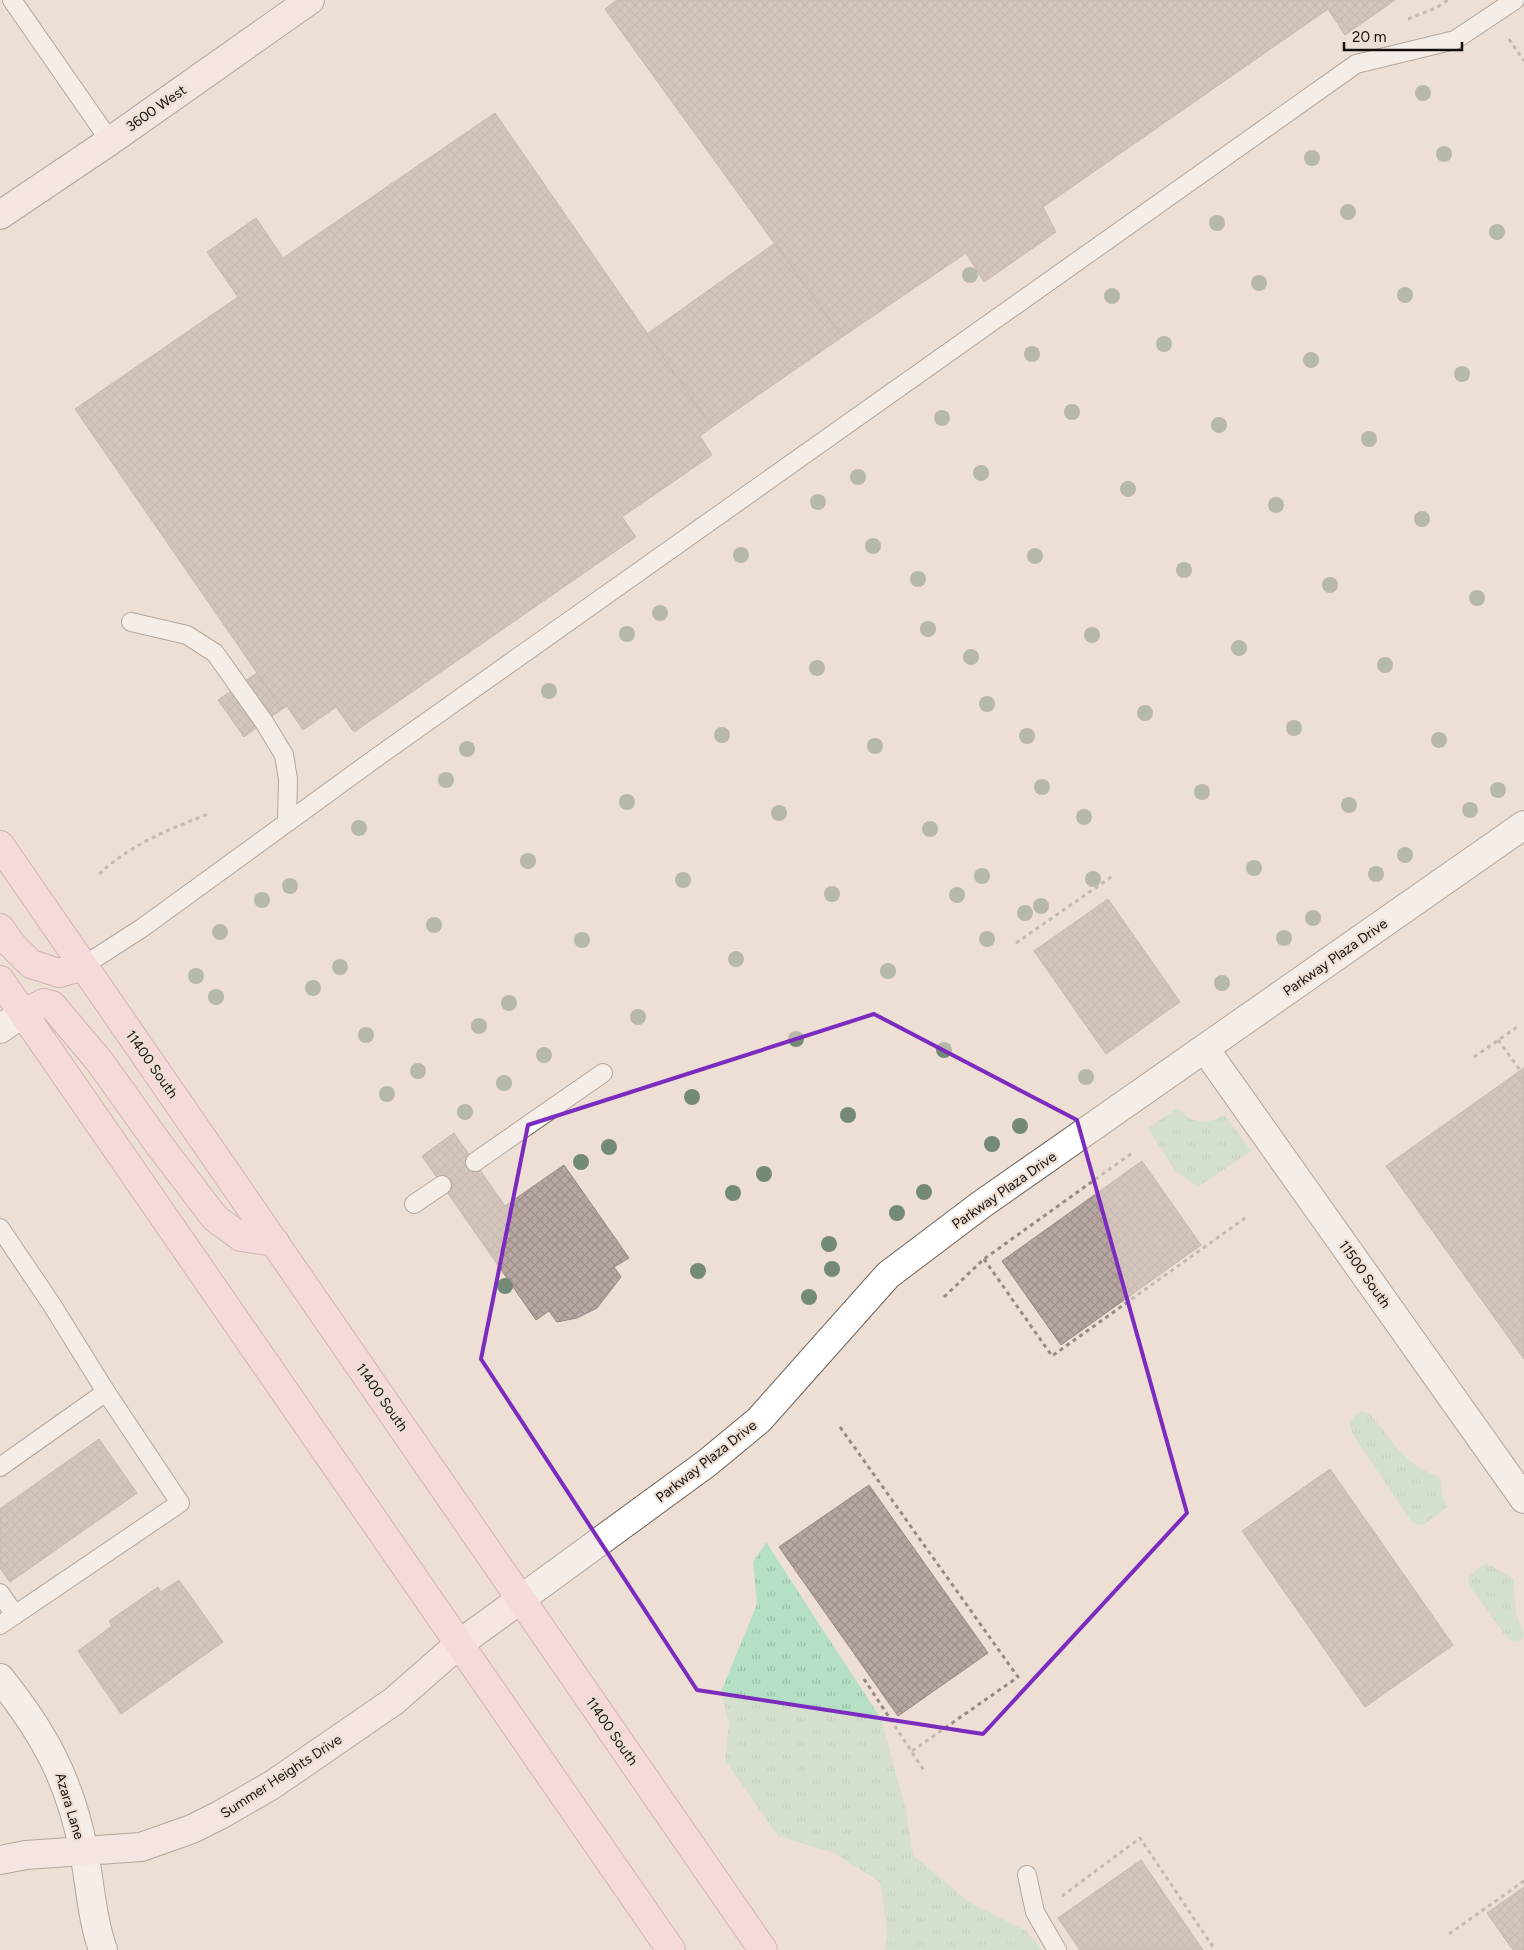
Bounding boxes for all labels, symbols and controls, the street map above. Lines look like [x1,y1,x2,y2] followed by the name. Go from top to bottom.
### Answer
[1344,20,1462,52] scale bar
[1352,28,1386,46] text: 20 m
[123,82,190,135] street label: 3600 West
[1280,915,1391,1000] street label: Parkway Plaza Drive
[122,1027,181,1102] street label: 11400 South
[949,1148,1060,1233] street label: Parkway Plaza Drive
[1335,1237,1394,1312] street label: 11500 South
[352,1360,411,1435] street label: 11400 South
[652,1416,760,1506] street label: Parkway Plaza Drive
[582,1694,641,1769] street label: 11400 South
[217,1731,345,1822] street label: Summer Heights Drive
[51,1771,88,1842] street label: Azara Lane

